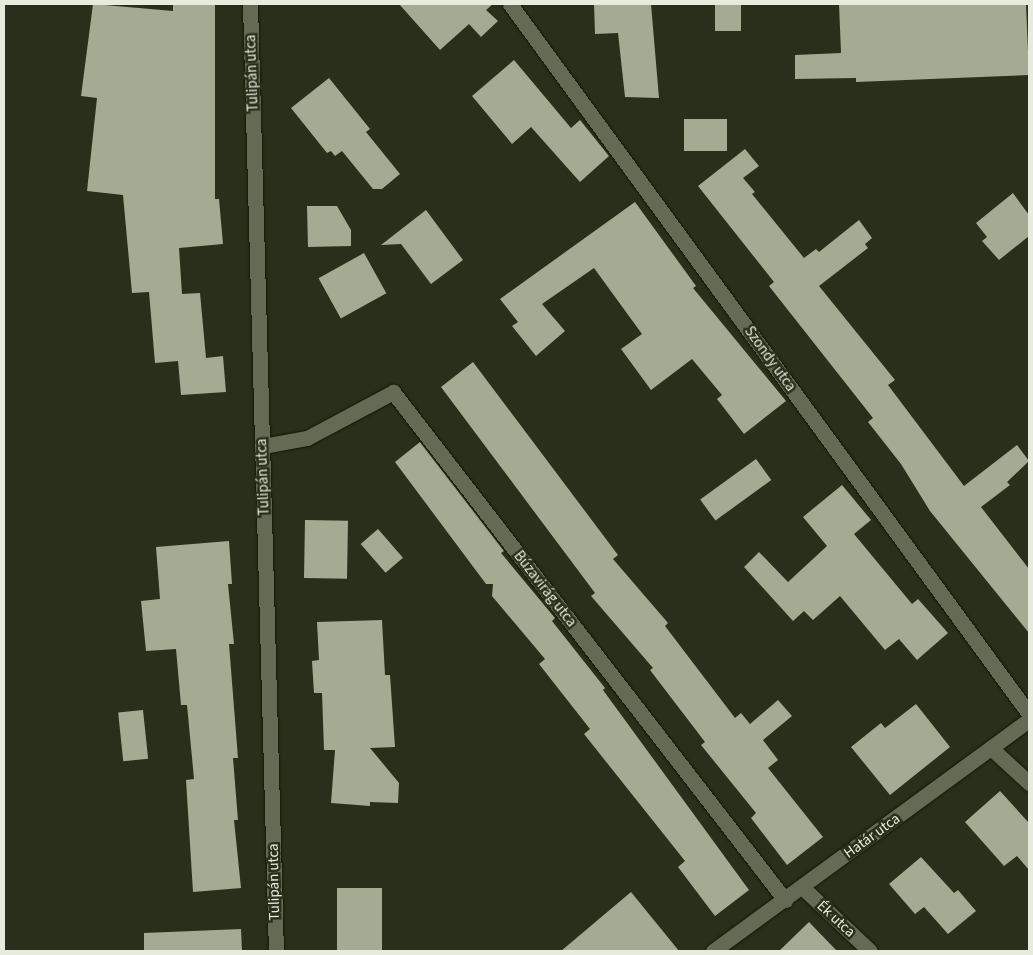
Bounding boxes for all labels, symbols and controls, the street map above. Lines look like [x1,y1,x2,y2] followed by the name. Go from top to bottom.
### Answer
[242,34,262,112] street label: Tulipán utca
[740,323,800,395] street label: Szondy utca
[253,438,273,516] street label: Tulipán utca
[510,547,580,631] street label: Búzavirág utca
[840,810,904,862] street label: Határ utca
[264,843,284,921] street label: Tulipán utca
[813,897,859,941] street label: Ék utca

